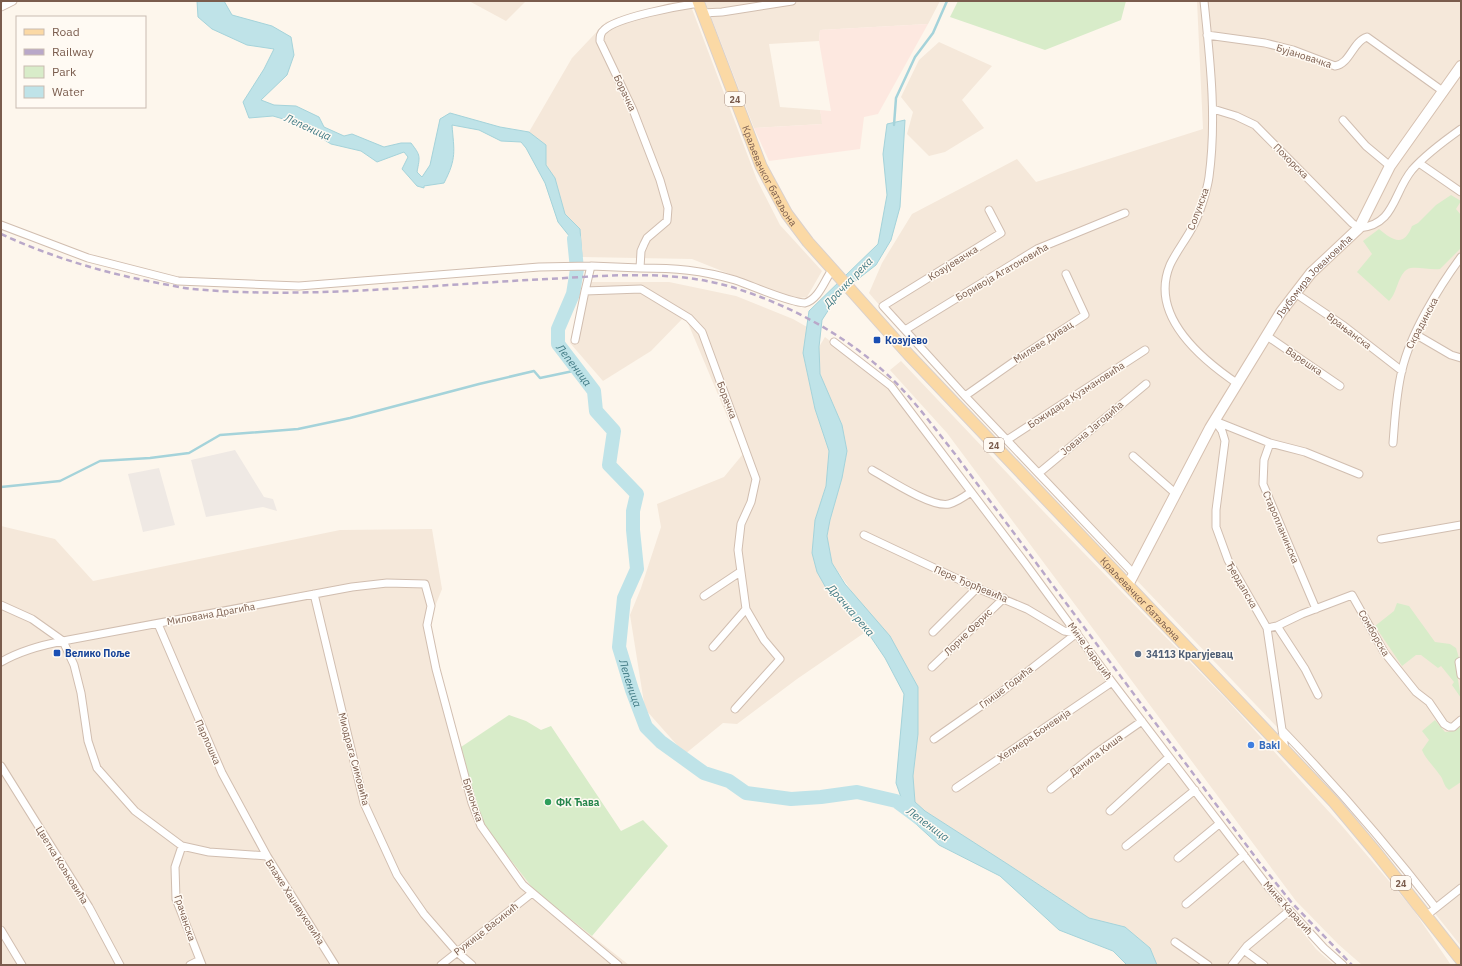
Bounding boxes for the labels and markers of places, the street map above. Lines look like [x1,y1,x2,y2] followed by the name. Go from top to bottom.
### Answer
[885,334,928,347] place label: Козујево
[872,335,882,345] marker: Козујево
[65,647,131,660] place label: Велико Поље
[52,648,62,658] marker: Велико Поље
[1146,648,1234,661] place label: 34113 Крагујевац
[1133,649,1143,659] marker: 34113 Крагујевац
[1259,739,1280,752] place label: Baki
[1246,740,1256,750] marker: Baki
[556,796,600,809] place label: ФК Ћава
[543,797,553,807] marker: ФК Ћава

